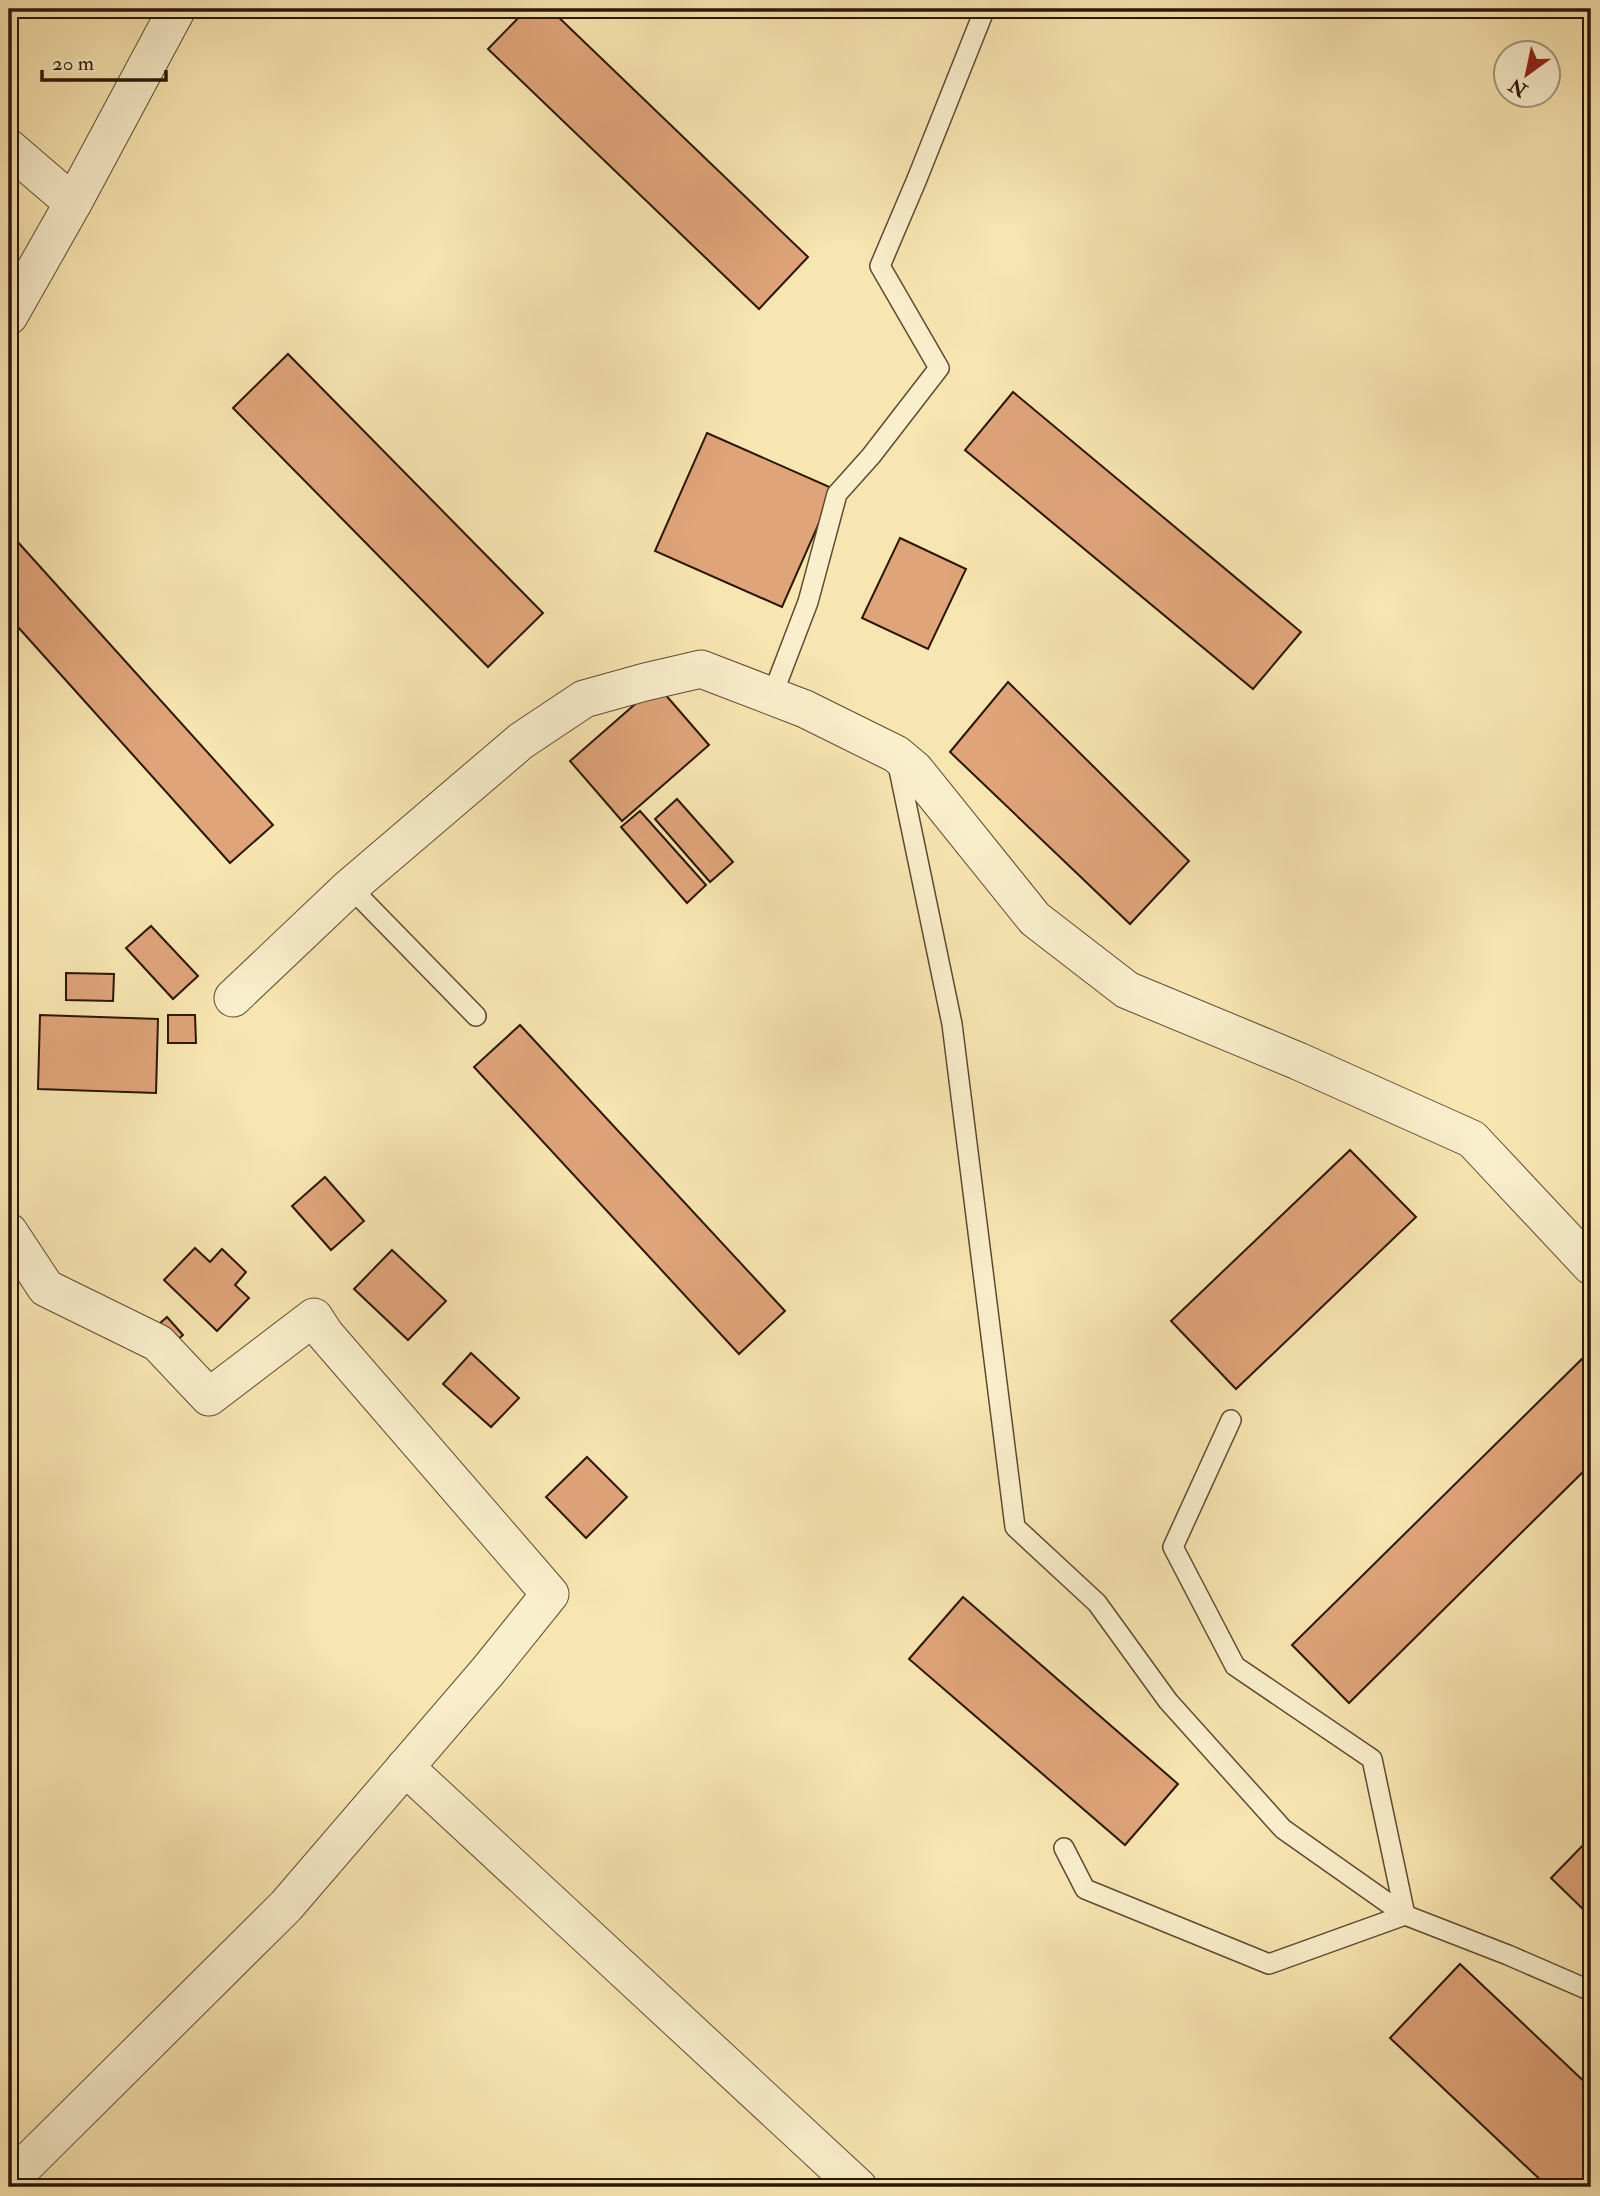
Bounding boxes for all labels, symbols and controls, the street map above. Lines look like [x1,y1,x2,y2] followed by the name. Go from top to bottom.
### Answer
[42,38,166,82] scale bar
[1492,38,1562,108] north arrow
[52,50,94,77] text: 20 m
[1504,72,1533,103] text: N

